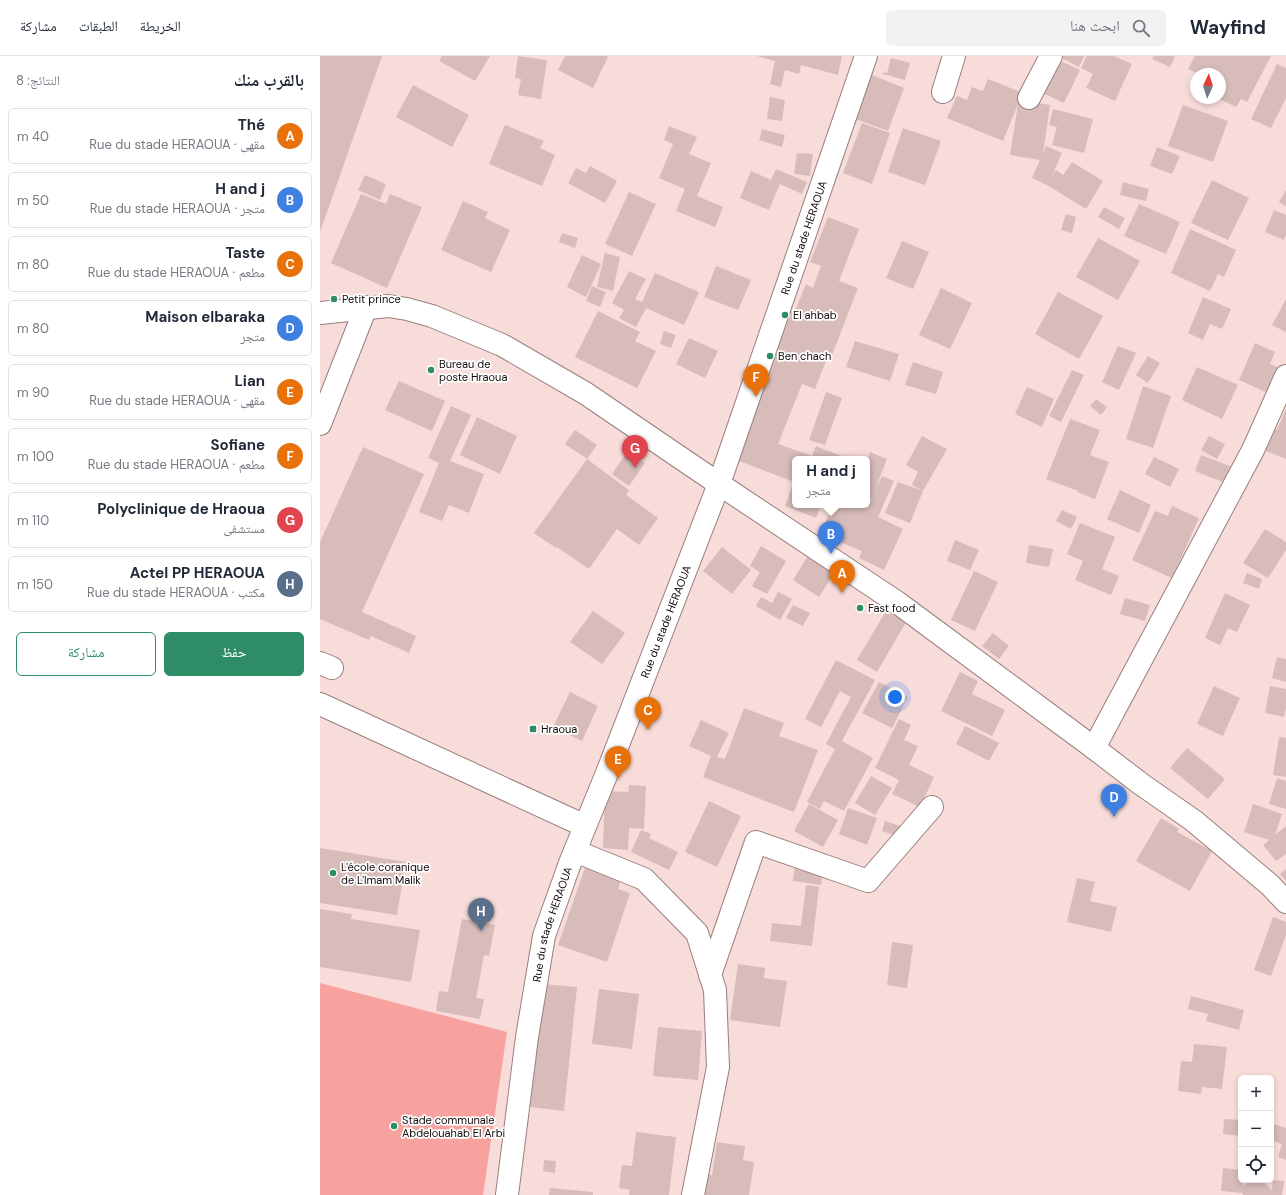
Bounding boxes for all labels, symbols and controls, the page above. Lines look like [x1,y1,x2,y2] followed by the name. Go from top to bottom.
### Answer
[886,10,1166,46] search box
[1190,15,1266,40] text: Wayfind
[1070,16,1120,36] text: ابحث هنا
[20,17,57,35] text: مشاركة
[79,17,118,35] text: الطبقات
[140,17,181,35] text: الخريطة
[1130,17,1152,39] icon: search
[1190,68,1226,104] north arrow
[234,69,304,91] text: بالقرب منك
[16,72,60,89] text: النتائج: 8
[238,115,265,135] text: Thé
[17,128,49,145] text: 40 m
[285,128,295,145] text: A
[89,136,265,153] text: مقهى · Rue du stade HERAOUA
[215,179,265,199] text: H and j
[778,179,830,296] street label: Rue du stade HERAOUA
[17,192,49,209] text: 50 m
[286,192,294,209] text: B
[90,200,265,217] text: متجر · Rue du stade HERAOUA
[225,243,265,263] text: Taste
[17,256,49,273] text: 80 m
[285,256,295,273] text: C
[88,264,265,281] text: مطعم · Rue du stade HERAOUA
[342,292,401,306] place label: Petit prince
[329,294,339,304] marker: Petit prince
[145,307,265,327] text: Maison elbaraka
[793,308,837,322] place label: El ahbab
[780,310,790,320] marker: El ahbab
[17,320,49,337] text: 80 m
[285,320,295,337] text: D
[240,328,265,345] text: متجر
[778,349,831,363] place label: Ben chach
[765,351,775,361] marker: Ben chach
[439,357,507,384] place label: Bureau de poste Hraoua
[743,364,769,397] pin: F
[426,365,436,375] marker: Bureau de poste Hraoua
[234,371,265,391] text: Lian
[17,384,49,401] text: 90 m
[286,384,294,401] text: E
[89,392,265,409] text: مقهى · Rue du stade HERAOUA
[211,435,265,455] text: Sofiane
[622,435,648,468] pin: G
[17,448,54,465] text: 100 m
[286,448,294,465] text: F
[88,456,265,473] text: مطعم · Rue du stade HERAOUA
[792,456,870,508] popup
[806,461,856,481] text: H and j
[806,482,831,499] text: متجر
[97,499,265,519] text: Polyclinique de Hraoua
[17,512,49,529] text: 110 m
[285,512,295,529] text: G
[223,520,265,537] text: مستشفى
[818,521,844,554] pin: B
[829,560,855,593] pin: A
[130,563,265,583] text: Actel PP HERAOUA
[638,563,694,680] street label: Rue du stade HERAOUA
[17,576,53,593] text: 150 m
[285,576,295,593] text: H
[87,584,265,601] text: مكتب · Rue du stade HERAOUA
[868,601,916,615] place label: Fast food
[855,603,865,613] marker: Fast food
[16,632,156,676] button: مشاركة
[164,632,304,676] button: حفظ
[885,687,905,707] your location
[635,697,661,730] pin: C
[541,722,577,736] place label: Hraoua
[528,724,538,734] marker: Hraoua
[605,746,631,779] pin: E
[1101,784,1127,817] pin: D
[341,860,429,887] place label: L'école coranique de L'Imam Malik
[529,865,575,983] street label: Rue du stade HERAOUA
[328,868,338,878] marker: L'école coranique de L'Imam Malik
[468,898,494,931] pin: H
[1238,1075,1274,1183] map controls
[1238,1075,1274,1111] button: +
[1238,1111,1274,1147] button: −
[402,1113,505,1140] place label: Stade communale Abdelouahab El Arbi
[389,1121,399,1131] marker: Stade communale Abdelouahab El Arbi
[1238,1147,1274,1183] button: locate

